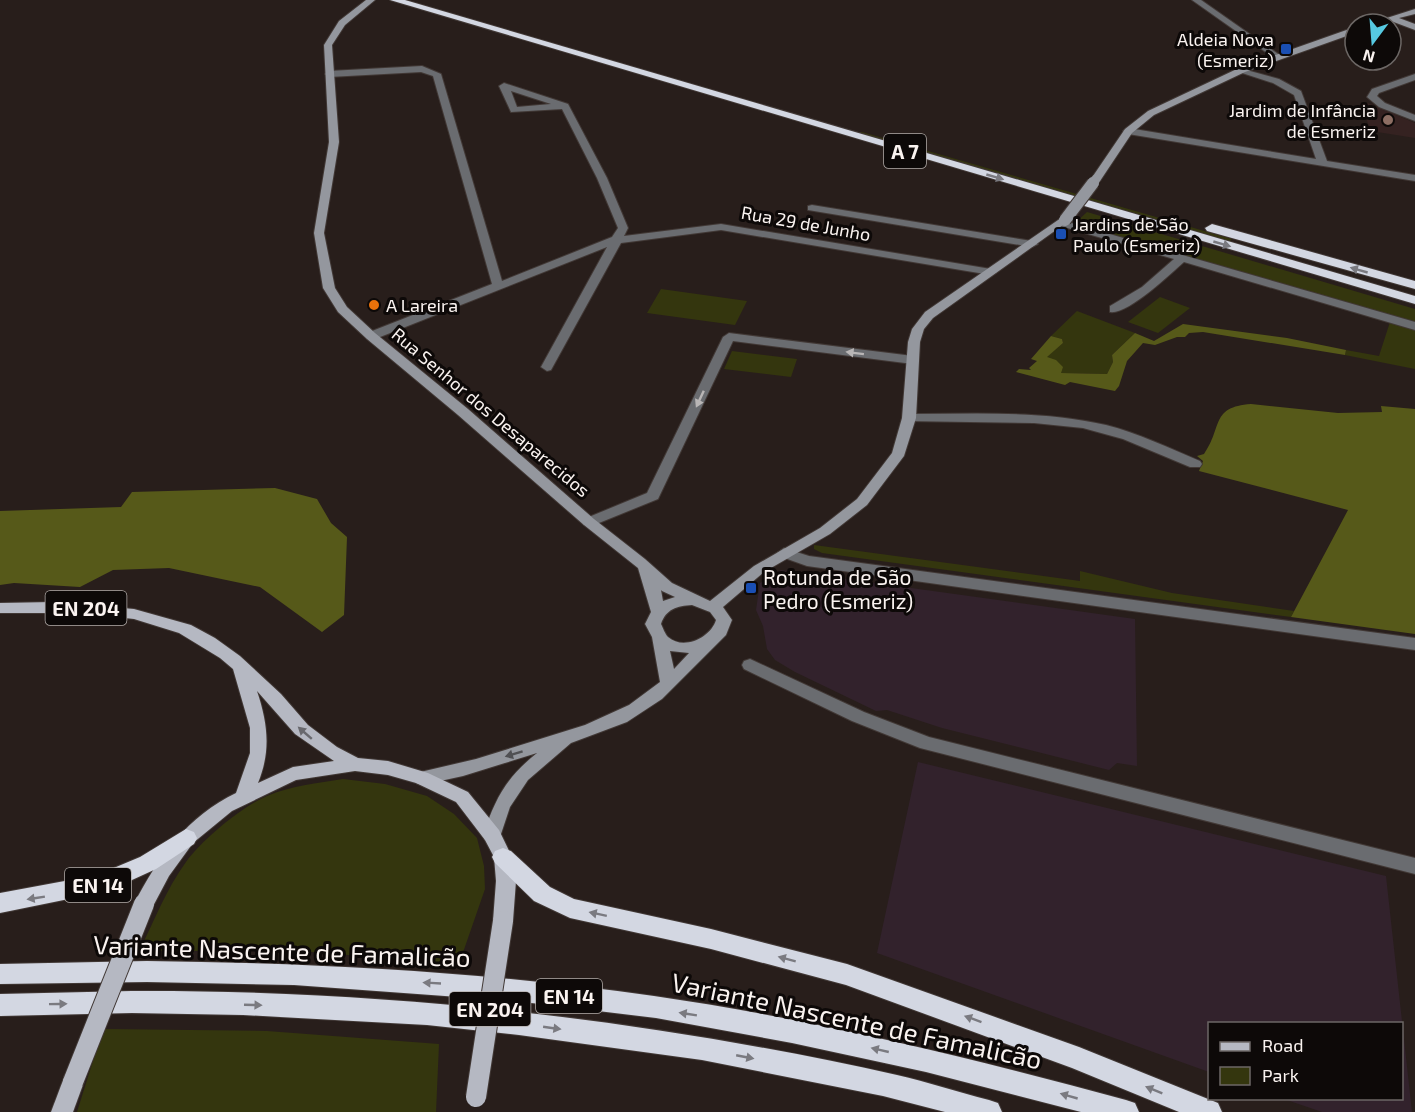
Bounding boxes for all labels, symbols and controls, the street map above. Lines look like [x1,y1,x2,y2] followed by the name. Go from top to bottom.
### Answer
[1343,12,1403,72] north arrow
[1177,28,1274,71] place label: Aldeia Nova (Esmeriz)
[1279,42,1293,56] marker: Aldeia Nova (Esmeriz)
[1361,46,1377,68] text: N
[1229,99,1376,142] place label: Jardim de Infância de Esmeriz
[1381,113,1395,127] marker: Jardim de Infância de Esmeriz
[884,134,926,168] road number: A 7
[986,173,1004,182] one-way arrow
[740,201,872,245] street label: Rua 29 de Junho
[1073,213,1200,256] place label: Jardins de São Paulo (Esmeriz)
[1054,227,1068,241] marker: Jardins de São Paulo (Esmeriz)
[1214,240,1232,249] one-way arrow
[1349,265,1367,274] one-way arrow
[386,294,458,316] place label: A Lareira
[367,298,381,312] marker: A Lareira
[388,323,594,501] street label: Rua Senhor dos Desaparecidos
[845,348,864,357] one-way arrow
[695,391,704,408] one-way arrow
[763,564,913,613] place label: Rotunda de São Pedro (Esmeriz)
[744,581,758,595] marker: Rotunda de São Pedro (Esmeriz)
[46,591,127,625] road number: EN 204
[297,727,313,740] one-way arrow
[505,750,523,759] one-way arrow
[65,868,131,902] road number: EN 14
[26,893,45,902] one-way arrow
[588,909,607,918] one-way arrow
[93,928,471,972] street label: Variante Nascente de Famalicão
[778,954,796,963] one-way arrow
[669,966,1045,1074] street label: Variante Nascente de Famalicão
[423,978,442,988] one-way arrow
[536,979,602,1013] road number: EN 14
[450,992,530,1026] road number: EN 204
[49,999,68,1009] one-way arrow
[244,1001,263,1010] one-way arrow
[679,1009,698,1018] one-way arrow
[963,1014,981,1024] one-way arrow
[1208,1022,1403,1100] legend
[543,1024,562,1033] one-way arrow
[1262,1034,1303,1056] text: Road
[870,1045,889,1054] one-way arrow
[736,1053,755,1062] one-way arrow
[1262,1064,1299,1086] text: Park
[1145,1085,1163,1095] one-way arrow
[1060,1091,1078,1100] one-way arrow

